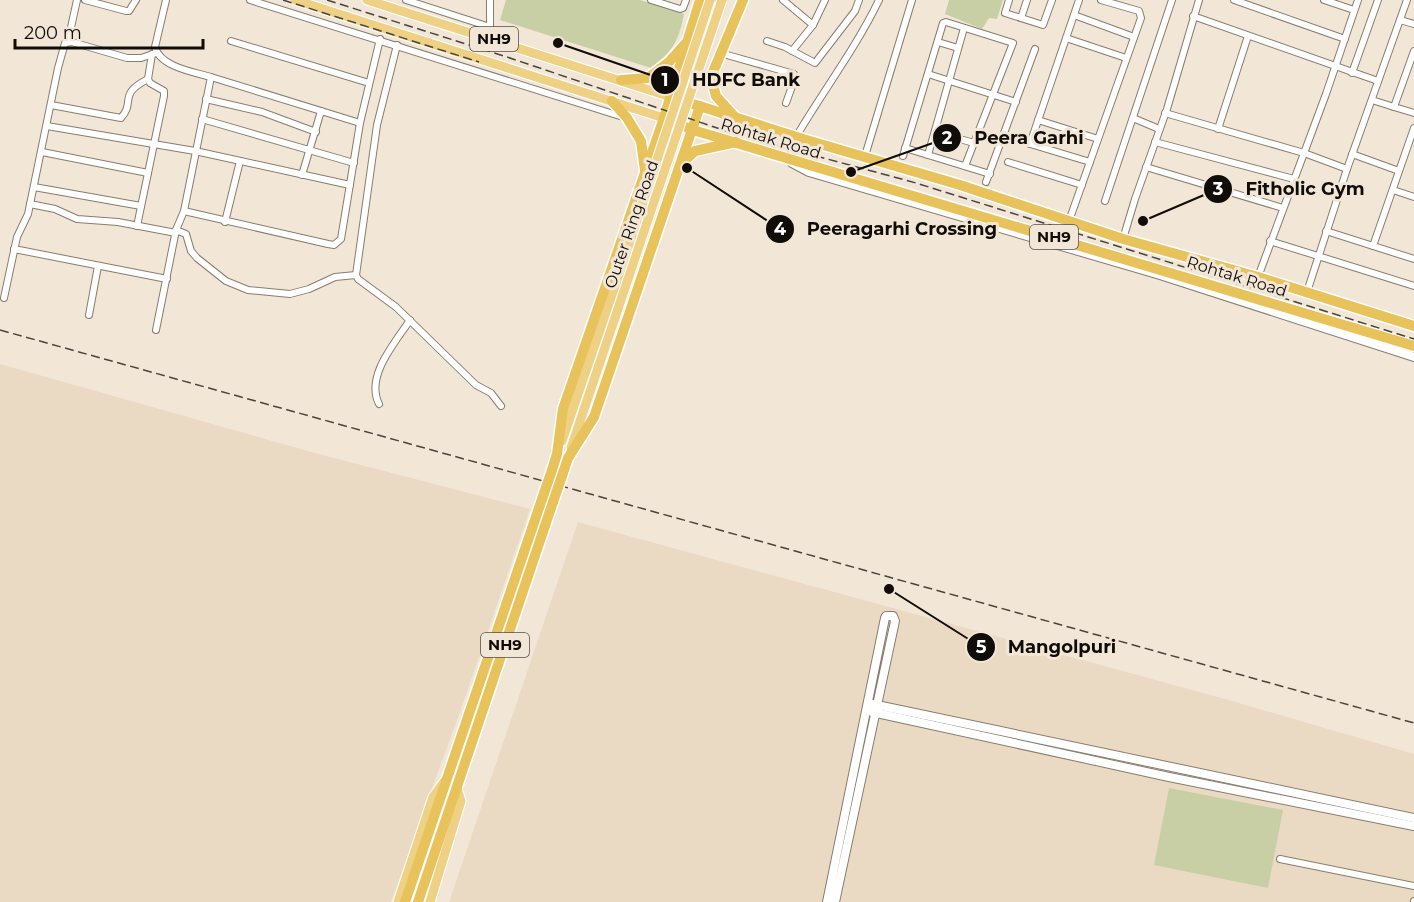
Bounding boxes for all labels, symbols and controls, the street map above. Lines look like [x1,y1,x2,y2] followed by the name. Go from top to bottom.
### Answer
[15,12,202,50] scale bar
[24,22,82,44] text: 200 m
[470,27,518,51] road number: NH9
[650,62,812,98] callout: HDFC Bank
[661,69,669,91] text: 1
[692,69,800,91] text: HDFC Bank
[719,114,823,163] street label: Rohtak Road
[932,120,1096,156] callout: Peera Garhi
[942,127,953,149] text: 2
[974,127,1084,149] text: Peera Garhi
[601,158,662,291] street label: Outer Ring Road
[1203,171,1376,207] callout: Fitholic Gym
[1212,178,1224,200] text: 3
[1245,178,1365,200] text: Fitholic Gym
[765,211,1010,247] callout: Peeragarhi Crossing
[774,218,787,240] text: 4
[807,218,997,240] text: Peeragarhi Crossing
[1030,225,1078,249] road number: NH9
[1185,252,1289,301] street label: Rohtak Road
[966,629,1128,665] callout: Mangolpuri
[481,633,529,657] road number: NH9
[976,636,987,658] text: 5
[1008,636,1116,658] text: Mangolpuri

